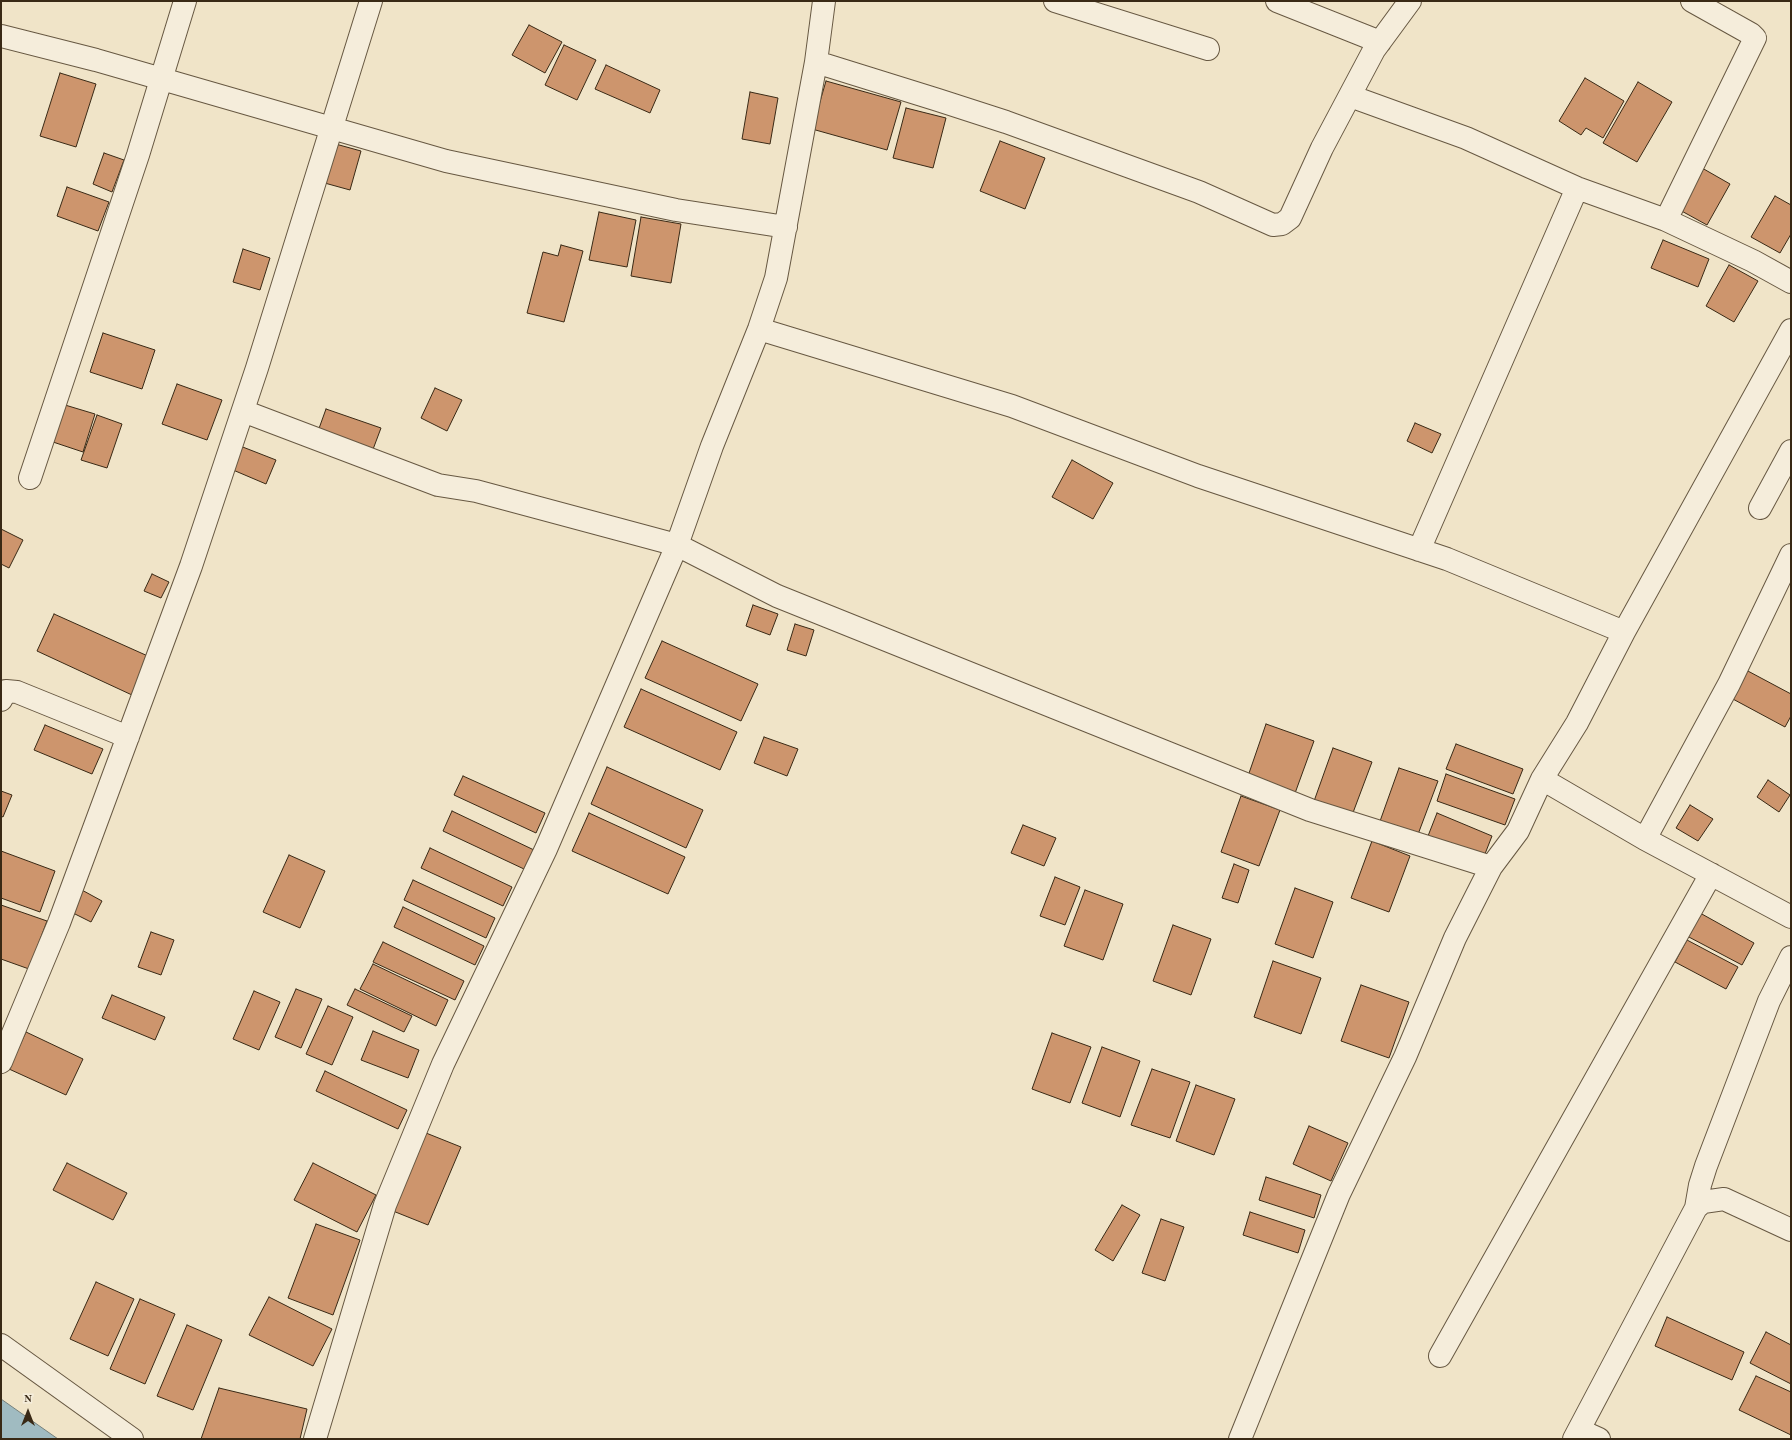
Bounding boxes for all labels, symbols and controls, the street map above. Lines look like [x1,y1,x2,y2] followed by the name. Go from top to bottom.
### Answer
[8,1392,48,1432] north arrow
[24,1394,32,1405] text: N

